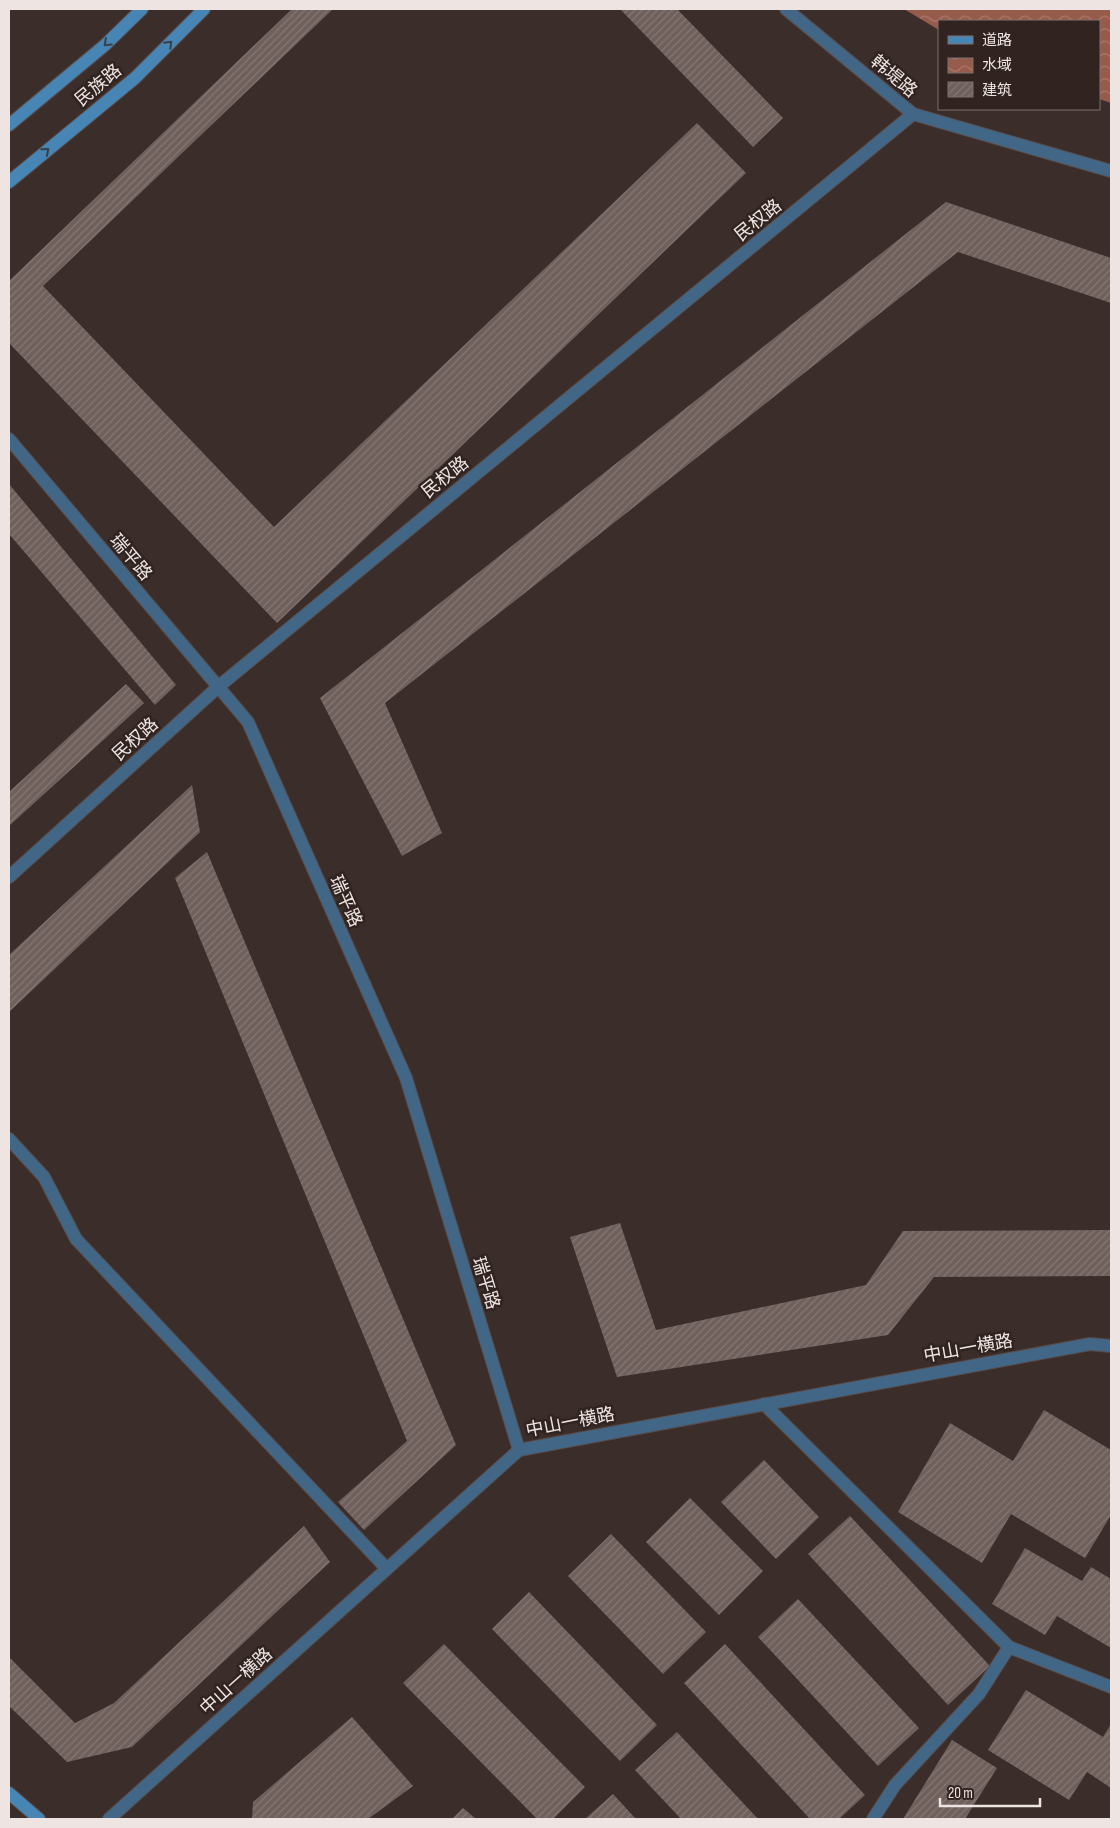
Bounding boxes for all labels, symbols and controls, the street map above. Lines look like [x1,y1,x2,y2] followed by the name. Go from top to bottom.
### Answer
[938,20,1100,110] legend
[982,31,1012,50] text: 道路
[104,37,113,46] one-way arrow
[163,41,172,50] one-way arrow
[866,51,921,102] street label: 韩堤路
[982,56,1012,75] text: 水域
[71,60,126,111] street label: 民族路
[982,81,1012,100] text: 建筑
[41,148,50,157] one-way arrow
[731,195,786,246] street label: 民权路
[418,452,473,503] street label: 民权路
[105,530,156,585] street label: 瑞平路
[108,714,162,765] street label: 民权路
[325,872,366,930] street label: 瑞平路
[468,1254,503,1312] street label: 瑞平路
[922,1330,1014,1367] street label: 中山一横路
[524,1404,616,1441] street label: 中山一横路
[196,1643,277,1719] street label: 中山一横路
[940,1776,1040,1808] scale bar
[948,1784,973,1803] text: 20 m

